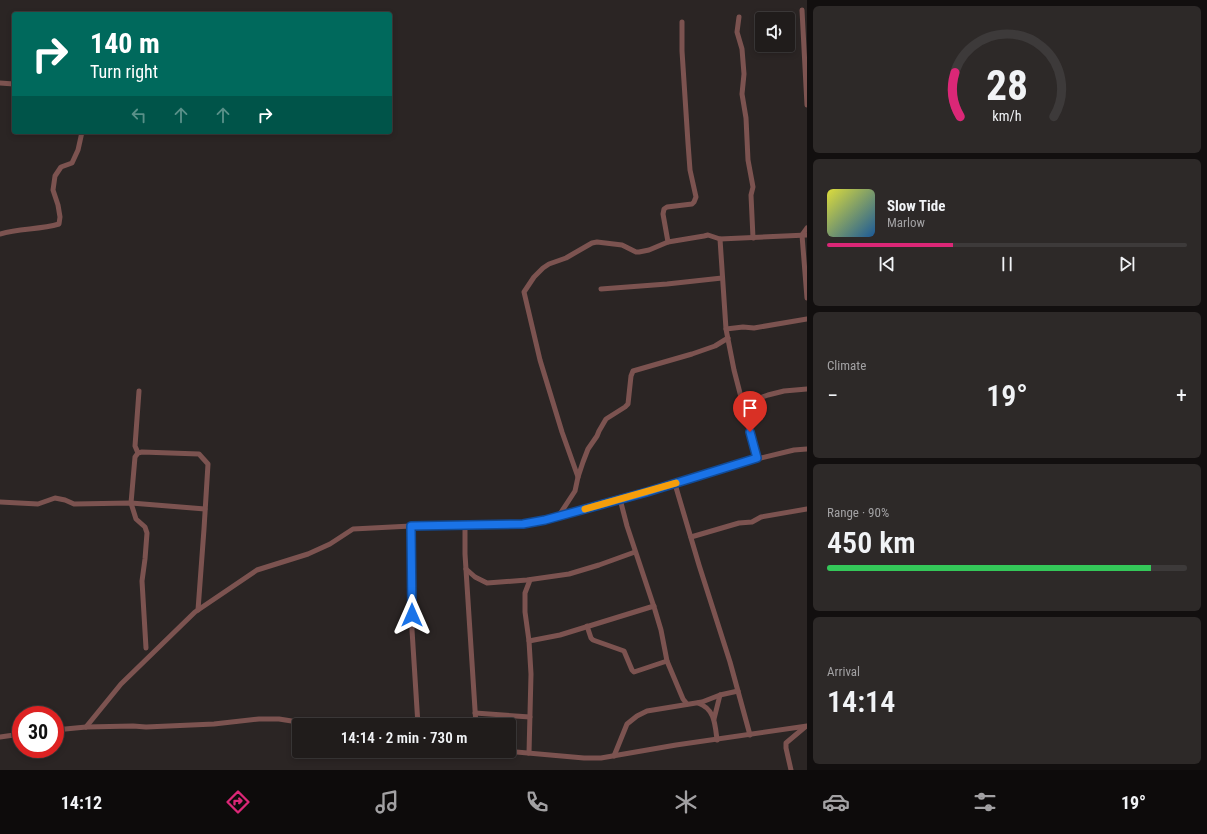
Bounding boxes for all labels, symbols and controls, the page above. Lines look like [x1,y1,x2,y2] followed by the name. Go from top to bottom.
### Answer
[755,12,795,52] map controls
[755,12,795,52] button: sound
[90,27,160,60] text: 140 m
[24,28,76,80] icon: right
[90,61,158,82] text: Turn right
[986,61,1028,110] text: 28
[128,104,150,126] icon: left
[170,104,192,126] icon: ahead
[212,104,234,126] icon: ahead
[254,104,276,126] icon: right
[992,108,1022,124] text: km/h
[887,197,945,215] text: Slow Tide
[887,215,925,230] text: Marlow
[876,253,898,275] icon: previous
[996,253,1018,275] icon: pause
[1116,253,1138,275] icon: next
[827,358,866,373] text: Climate
[986,378,1028,413] text: 19°
[827,383,838,408] text: −
[1176,383,1187,408] text: +
[733,391,767,432] pin
[739,397,761,419] icon: arrive
[827,505,889,520] text: Range · 90%
[827,525,916,560] text: 450 km
[391,594,433,636] position arrow
[827,664,860,679] text: Arrival
[827,684,895,719] text: 14:14
[12,706,64,758] speed limit sign: 30
[341,729,467,747] text: 14:14 · 2 min · 730 m
[224,788,252,816] icon: directions
[373,788,401,816] icon: music
[523,788,551,816] icon: phone
[672,788,700,816] icon: climate
[822,788,850,816] icon: car
[971,788,999,816] icon: filters
[61,792,102,813] text: 14:12
[1121,792,1146,813] text: 19°

